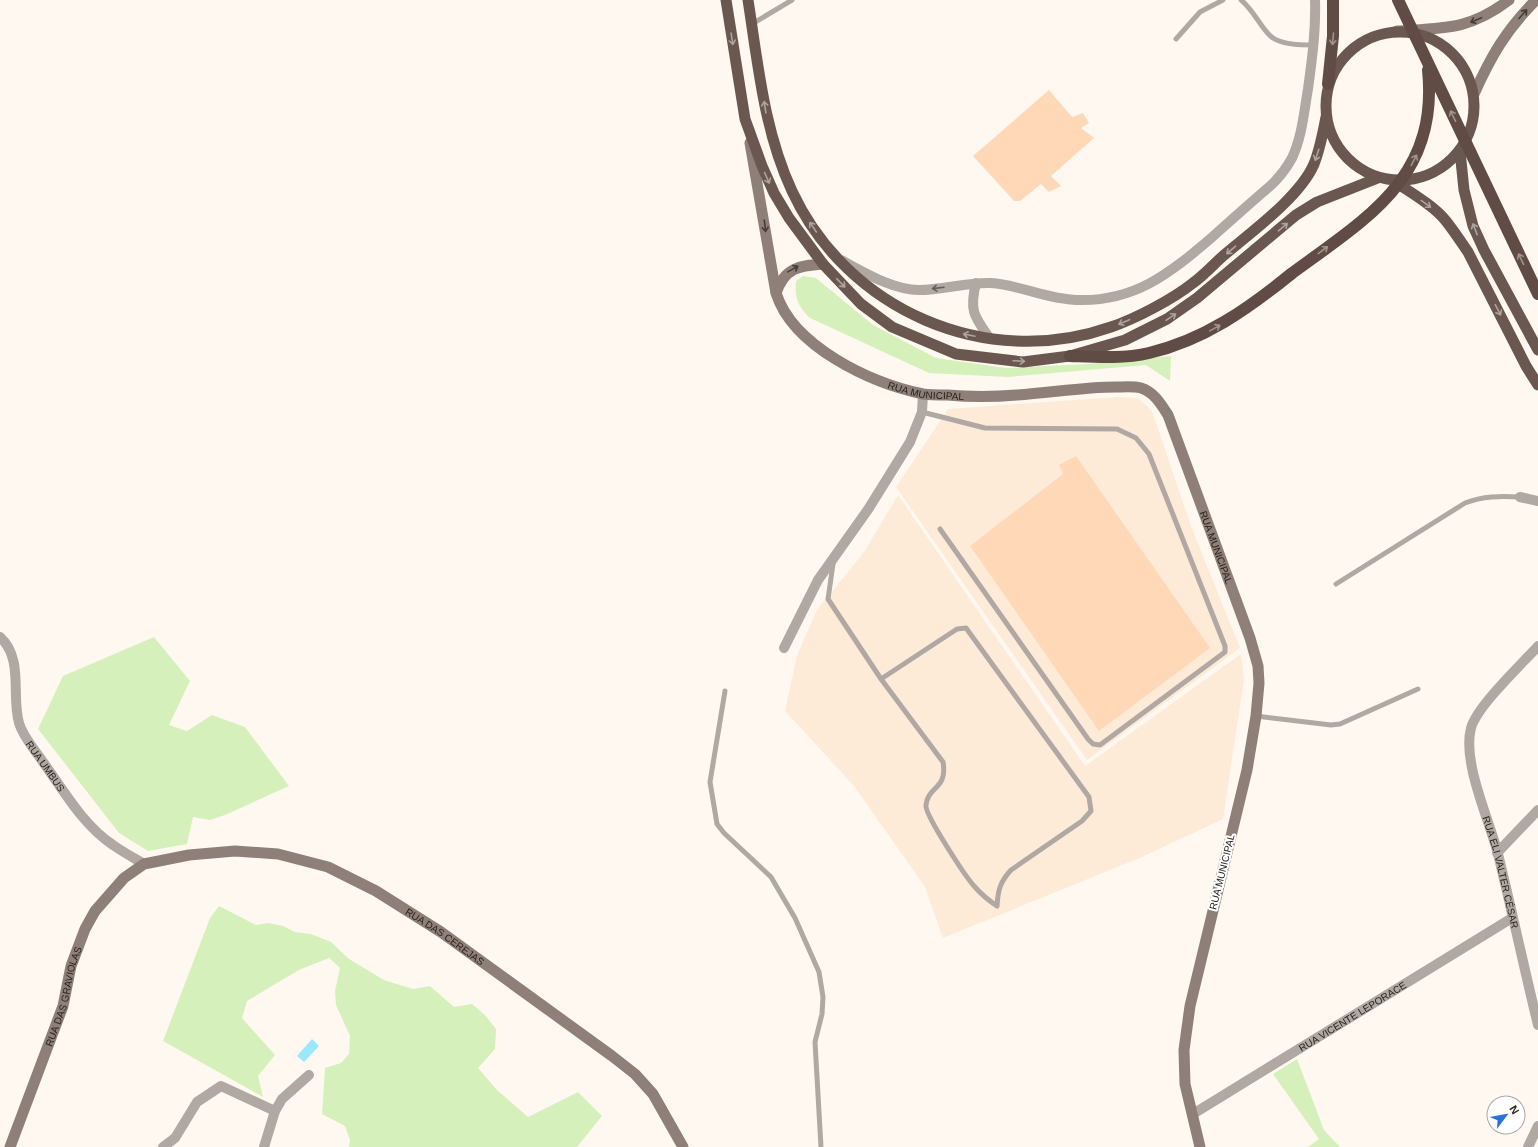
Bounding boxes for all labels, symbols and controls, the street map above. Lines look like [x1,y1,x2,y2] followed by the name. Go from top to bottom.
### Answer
[1518,9,1527,19] one-way arrow
[1470,17,1482,24] one-way arrow
[729,32,737,45] one-way arrow
[1329,32,1336,45] one-way arrow
[761,101,769,114] one-way arrow
[1449,111,1456,123] one-way arrow
[1313,148,1320,161] one-way arrow
[1410,154,1418,166] one-way arrow
[764,171,771,183] one-way arrow
[1420,200,1431,208] one-way arrow
[761,219,769,232] one-way arrow
[809,222,817,233] one-way arrow
[1277,222,1288,231] one-way arrow
[1470,223,1478,235] one-way arrow
[1226,245,1236,254] one-way arrow
[1317,246,1328,255] one-way arrow
[1517,253,1524,265] one-way arrow
[787,265,799,273] one-way arrow
[837,278,846,288] one-way arrow
[932,284,945,292] one-way arrow
[1494,304,1502,316] one-way arrow
[1165,312,1176,321] one-way arrow
[1118,319,1130,326] one-way arrow
[1209,323,1221,331] one-way arrow
[963,330,976,338] one-way arrow
[1012,357,1025,365] one-way arrow
[887,379,965,402] street label: RUA MUNICIPAL
[1198,509,1235,586] street label: RUA MUNICIPAL
[24,739,67,794] street label: RUA UMBUS
[1481,815,1521,929] street label: RUA ELI VALTER CÉSAR
[1207,833,1237,911] street label: RUA MUNICIPAL
[404,906,487,967] street label: RUA DAS CEREJAS
[43,945,84,1048] street label: RUA DAS GRAVIOLAS
[1297,979,1408,1053] street label: RUA VICENTE LEPORACE
[1486,1095,1526,1135] north arrow
[1507,1103,1522,1116] text: N

